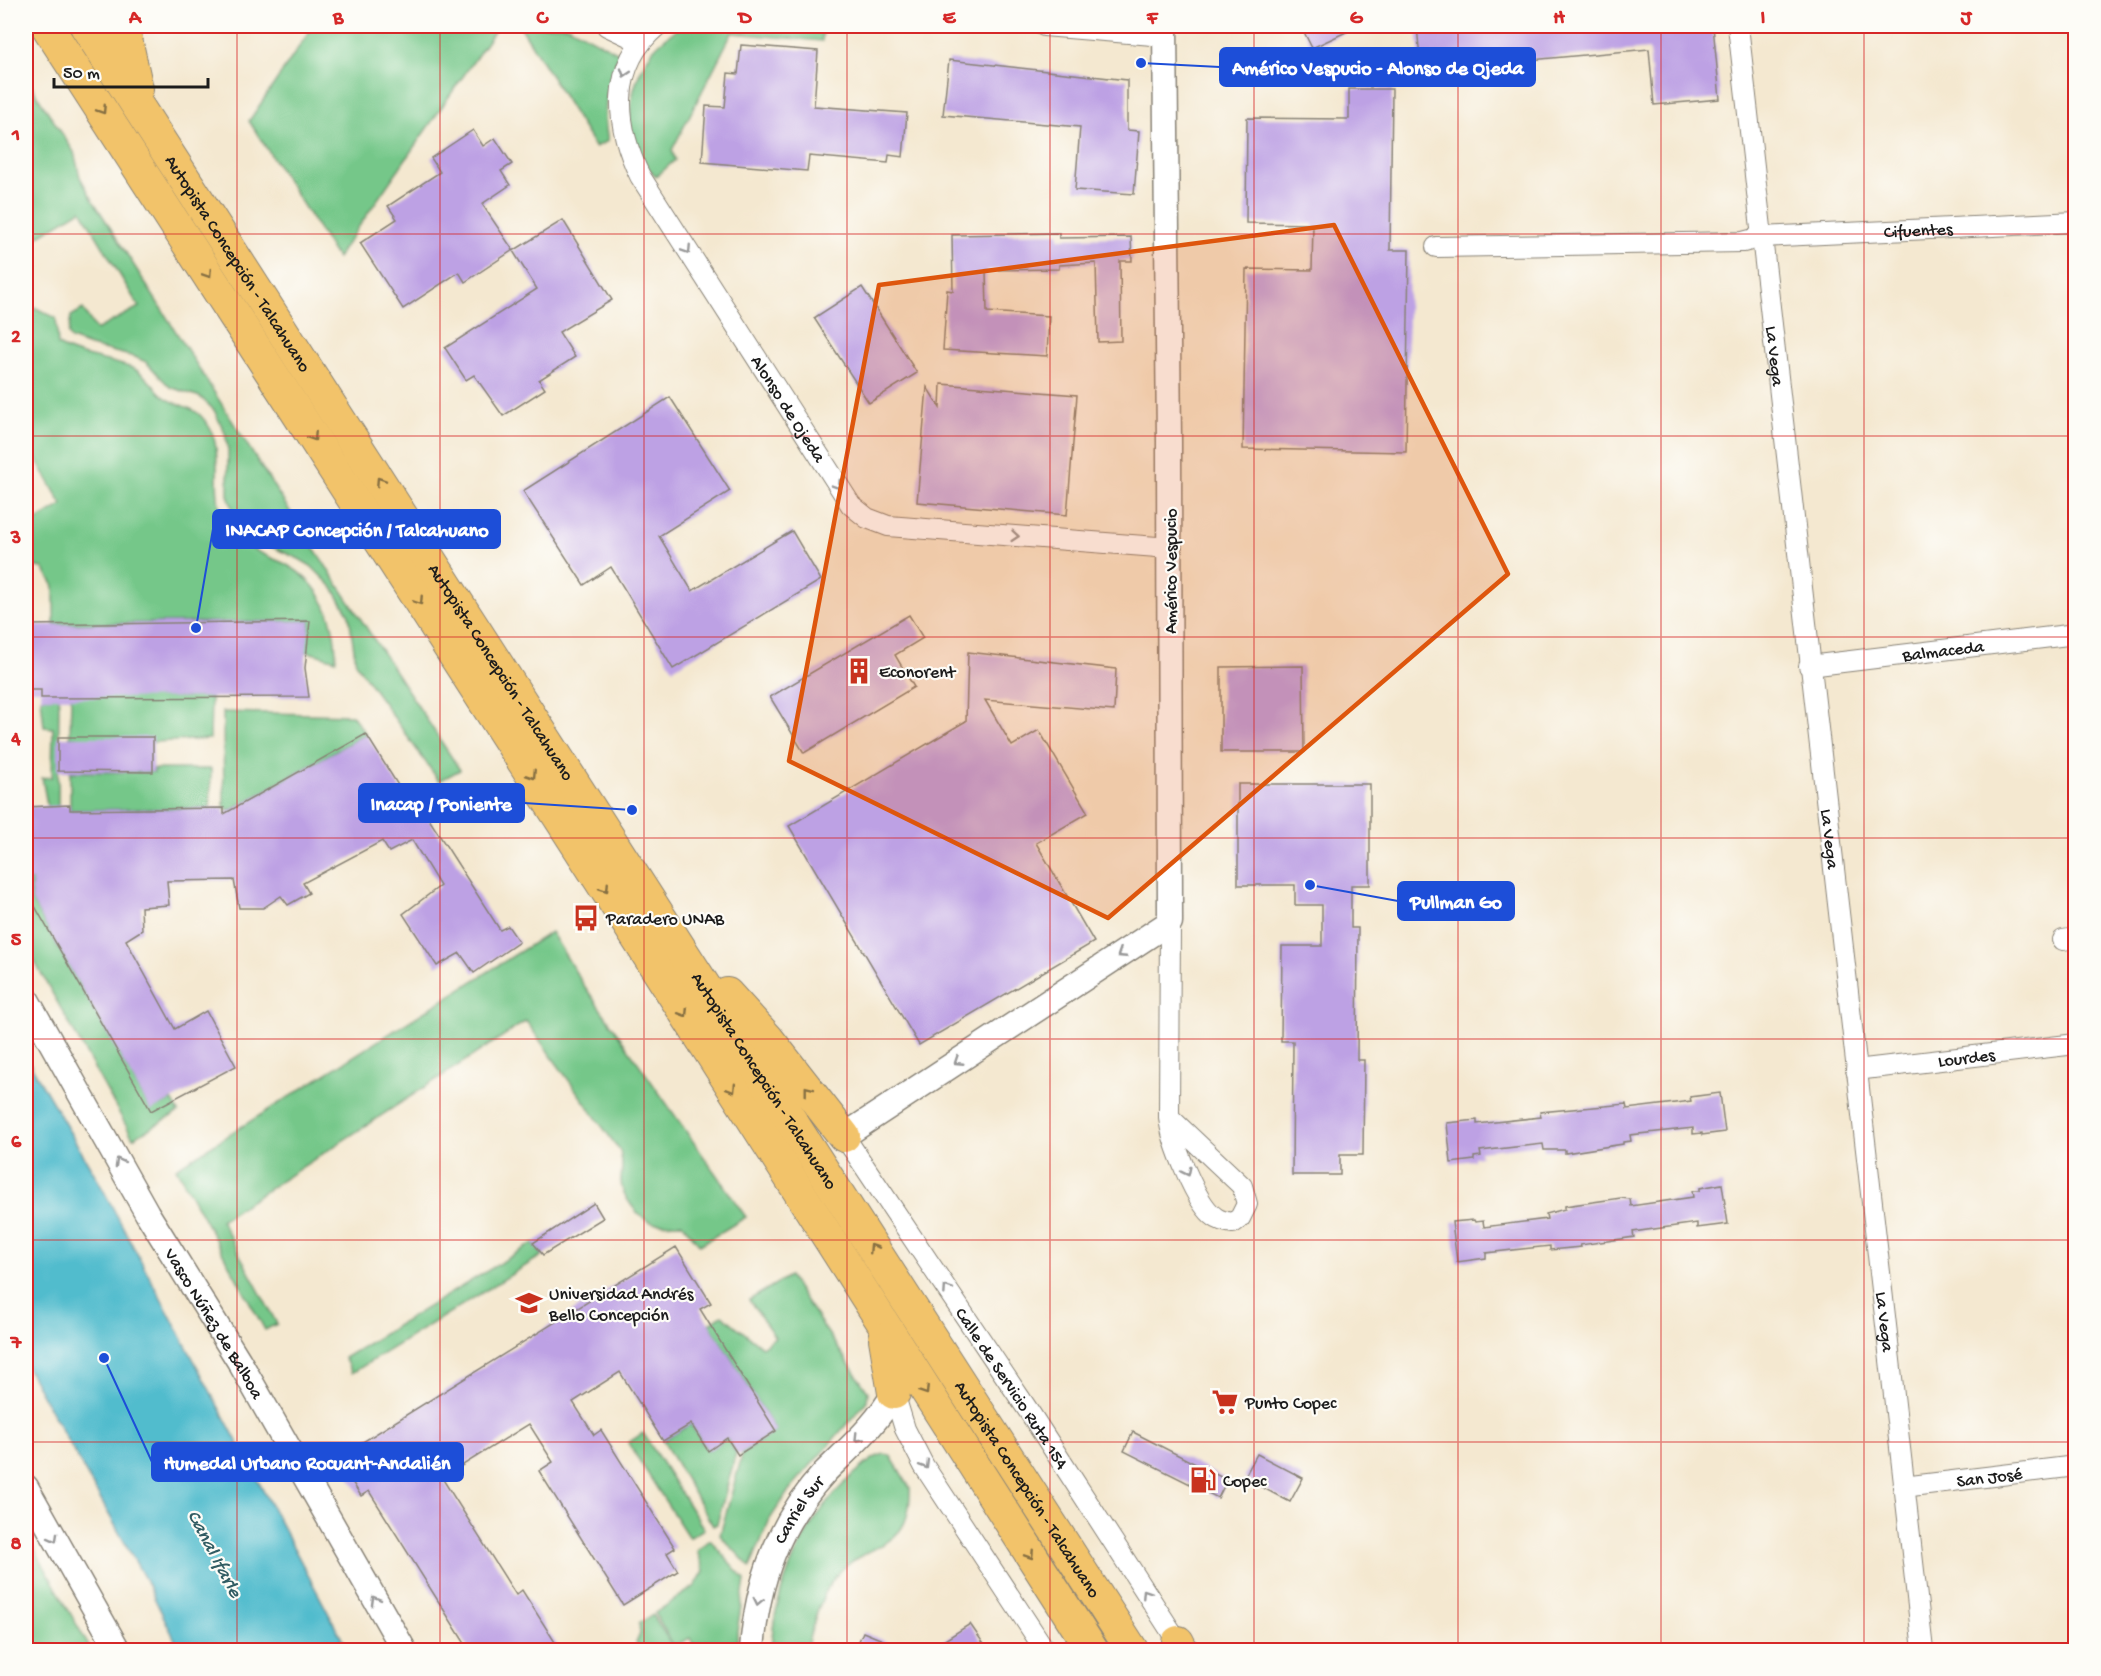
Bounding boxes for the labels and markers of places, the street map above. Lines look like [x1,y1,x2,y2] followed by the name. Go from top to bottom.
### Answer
[1220,48,1535,86] callout: Américo Vespucio - Alonso de Ojeda
[213,510,500,548] callout: INACAP Concepción / Talcahuano
[844,656,874,686] building icon: Econorent
[879,663,957,684] place label: Econorent
[359,784,524,822] callout: Inacap / Poniente
[1398,882,1514,920] callout: Pullman Go
[571,903,601,933] bus stop icon: Paradero UNAB
[605,910,725,931] place label: Paradero UNAB
[548,1285,695,1327] place label: Universidad Andrés Bello Concepción
[514,1288,544,1318] school or university icon: Universidad Andrés Bello Concepción
[1210,1387,1240,1417] supermarket icon: Punto Copec
[1244,1394,1337,1415] place label: Punto Copec
[152,1443,463,1481] callout: Humedal Urbano Rocuant-Andalién
[1188,1465,1218,1495] fuel station icon: Copec
[1223,1472,1267,1493] place label: Copec

